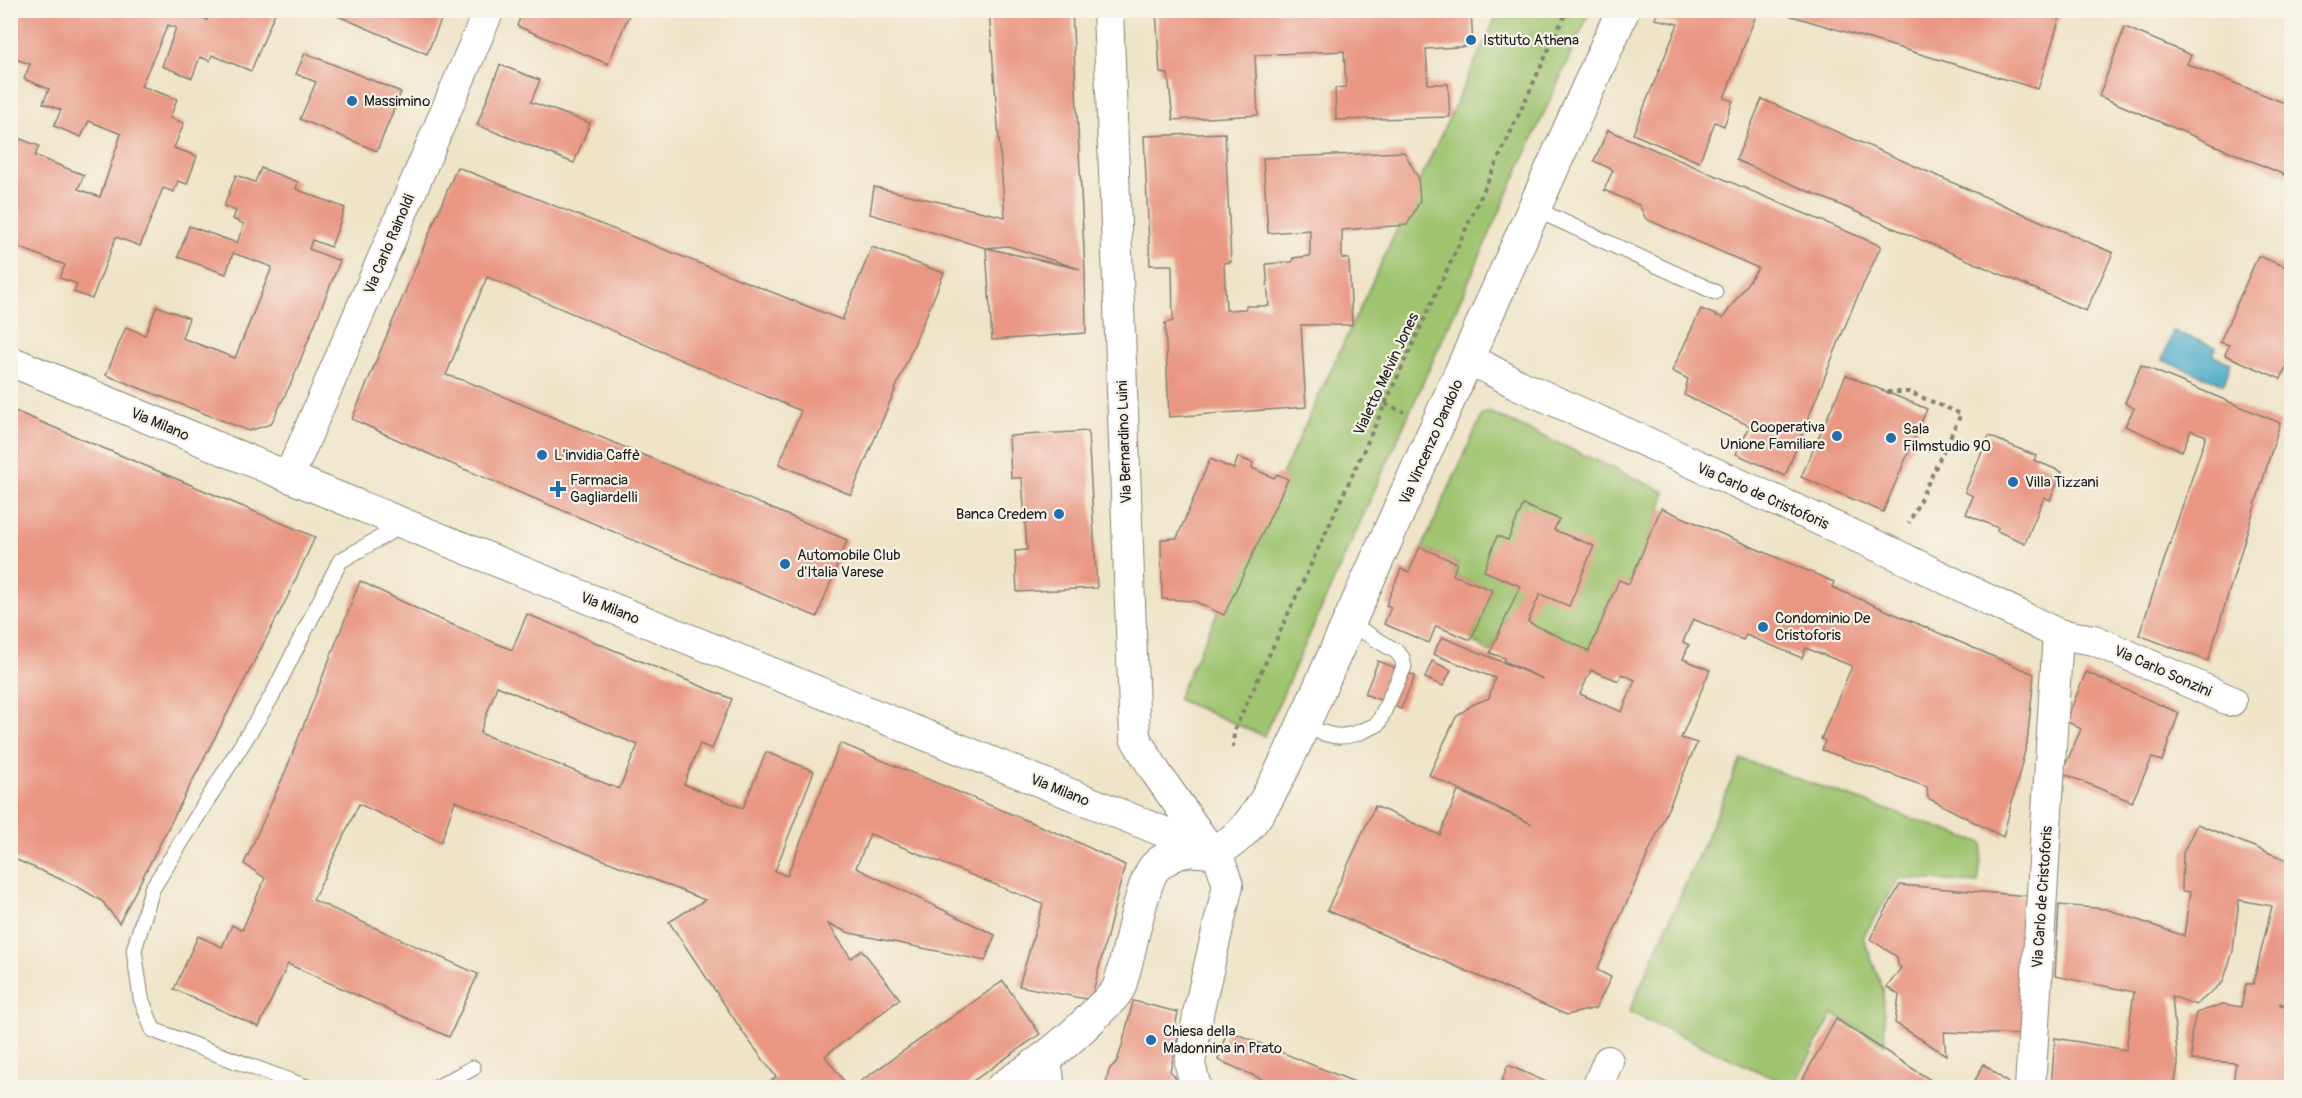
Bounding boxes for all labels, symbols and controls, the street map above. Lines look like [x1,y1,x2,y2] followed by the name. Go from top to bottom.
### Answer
[1483,31,1579,50] place label: Istituto Athena
[1464,33,1478,47] marker: Istituto Athena
[364,92,430,111] place label: Massimino
[345,94,359,108] marker: Massimino
[360,191,419,297] street label: Via Carlo Rainoldi
[1350,309,1423,439] street label: Vialetto Melvin Jones
[1395,377,1468,508] street label: Via Vincenzo Dandolo
[1113,380,1136,504] street label: Via Bernardino Luini
[127,404,192,445] street label: Via Milano
[1720,418,1826,454] place label: Cooperativa Unione Familiare
[1903,420,1991,456] place label: Sala Filmstudio 90
[1830,429,1844,443] marker: Cooperativa Unione Familiare
[1884,431,1898,445] marker: Sala Filmstudio 90
[554,446,640,465] place label: L'invidia Caffè
[535,448,549,462] marker: L'invidia Caffè
[1694,459,1832,534] street label: Via Carlo de Cristoforis
[570,471,638,507] place label: Farmacia Gagliardelli
[2025,473,2099,492] place label: Villa Tizzani
[2006,475,2020,489] marker: Villa Tizzani
[551,482,565,496] marker: Farmacia Gagliardelli
[956,505,1047,524] place label: Banca Credem
[1052,507,1066,521] marker: Banca Credem
[797,546,901,582] place label: Automobile Club d'Italia Varese
[778,557,792,571] marker: Automobile Club d'Italia Varese
[577,588,642,629] street label: Via Milano
[1775,609,1871,645] place label: Condominio De Cristoforis
[1756,620,1770,634] marker: Condominio De Cristoforis
[2111,641,2215,702] street label: Via Carlo Sonzini
[1027,770,1092,811] street label: Via Milano
[2028,825,2057,969] street label: Via Carlo de Cristoforis
[1163,1022,1282,1058] place label: Chiesa della Madonnina in Prato
[1144,1033,1158,1047] marker: Chiesa della Madonnina in Prato

